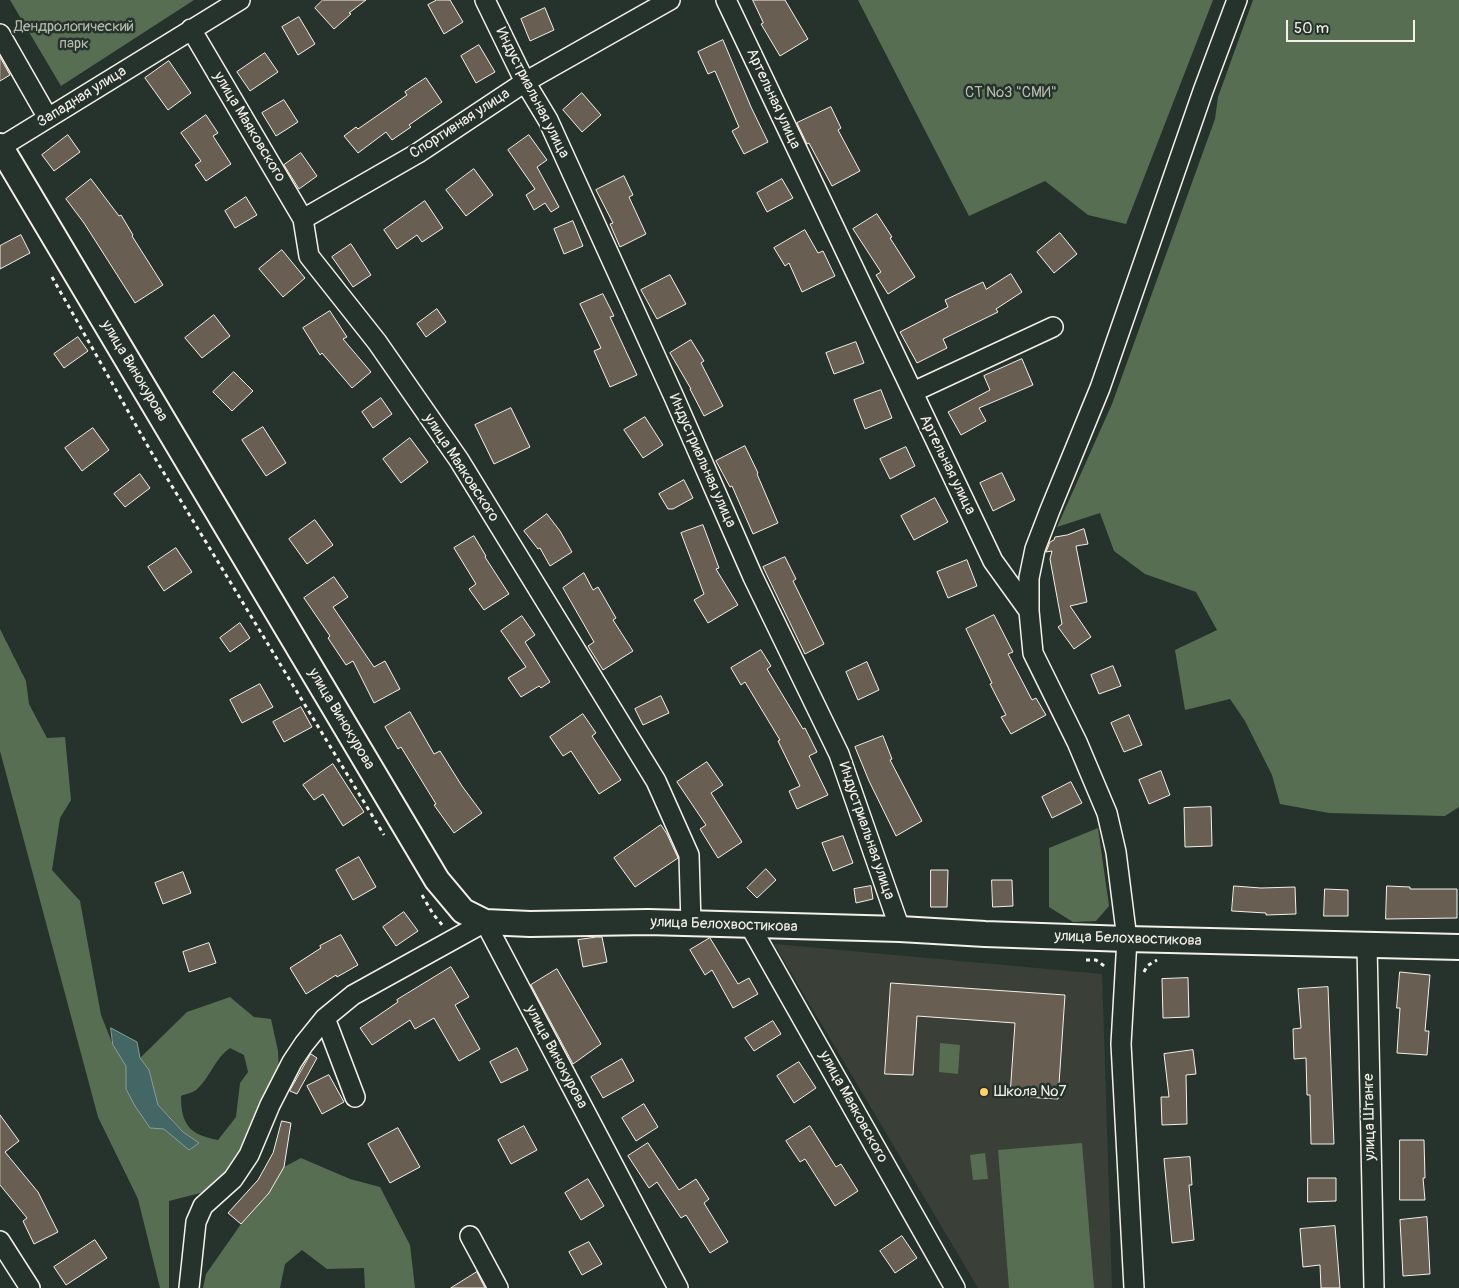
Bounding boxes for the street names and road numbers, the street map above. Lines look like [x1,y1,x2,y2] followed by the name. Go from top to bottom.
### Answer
[491,25,573,161] street label: Индустриальная улица
[742,46,804,152] street label: Артельная улица
[34,62,130,132] street label: Западная улица
[209,69,289,185] street label: улица Маяковского
[407,85,513,163] street label: Спортивная улица
[97,317,171,425] street label: улица Винокурова
[664,391,740,531] street label: Индустриальная улица
[419,411,503,525] street label: улица Маяковского
[915,412,979,518] street label: Артельная улица
[304,665,378,773] street label: улица Винокурова
[834,760,898,902] street label: Индустриальная улица
[650,913,798,937] street label: улица Белохвостикова
[1054,927,1202,951] street label: улица Белохвостикова
[521,1002,591,1112] street label: улица Винокурова
[815,1048,891,1166] street label: улица Маяковского
[1360,1073,1380,1161] street label: улица Штанге

